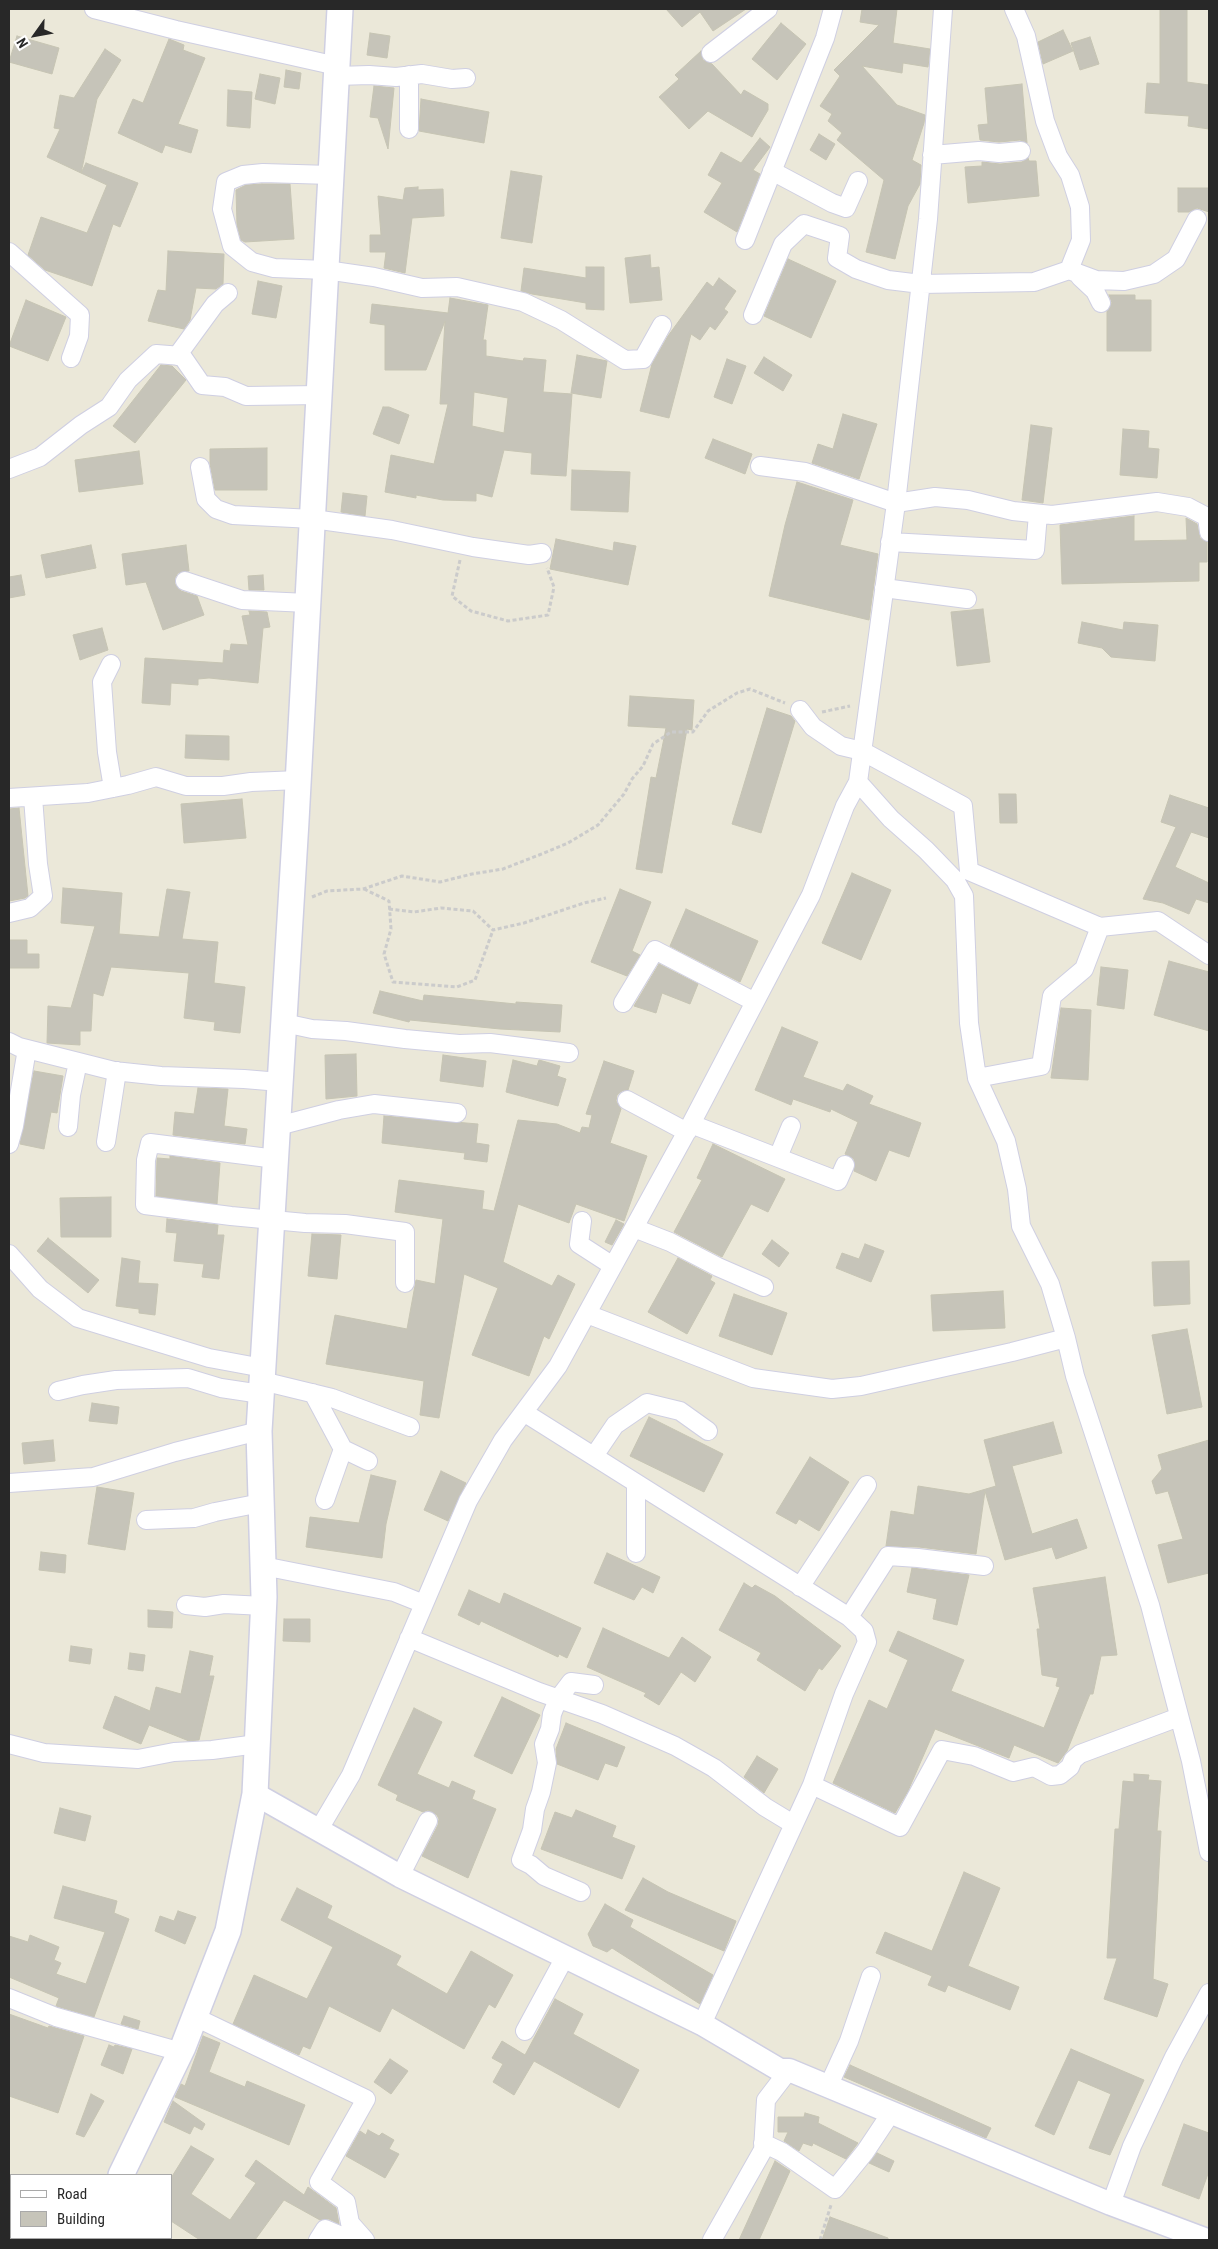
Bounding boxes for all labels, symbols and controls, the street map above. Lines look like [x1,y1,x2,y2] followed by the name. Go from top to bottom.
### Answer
[10,10,60,60] north arrow
[13,35,31,51] text: N
[10,2174,172,2239] legend
[57,2185,87,2203] text: Road
[57,2210,105,2228] text: Building

